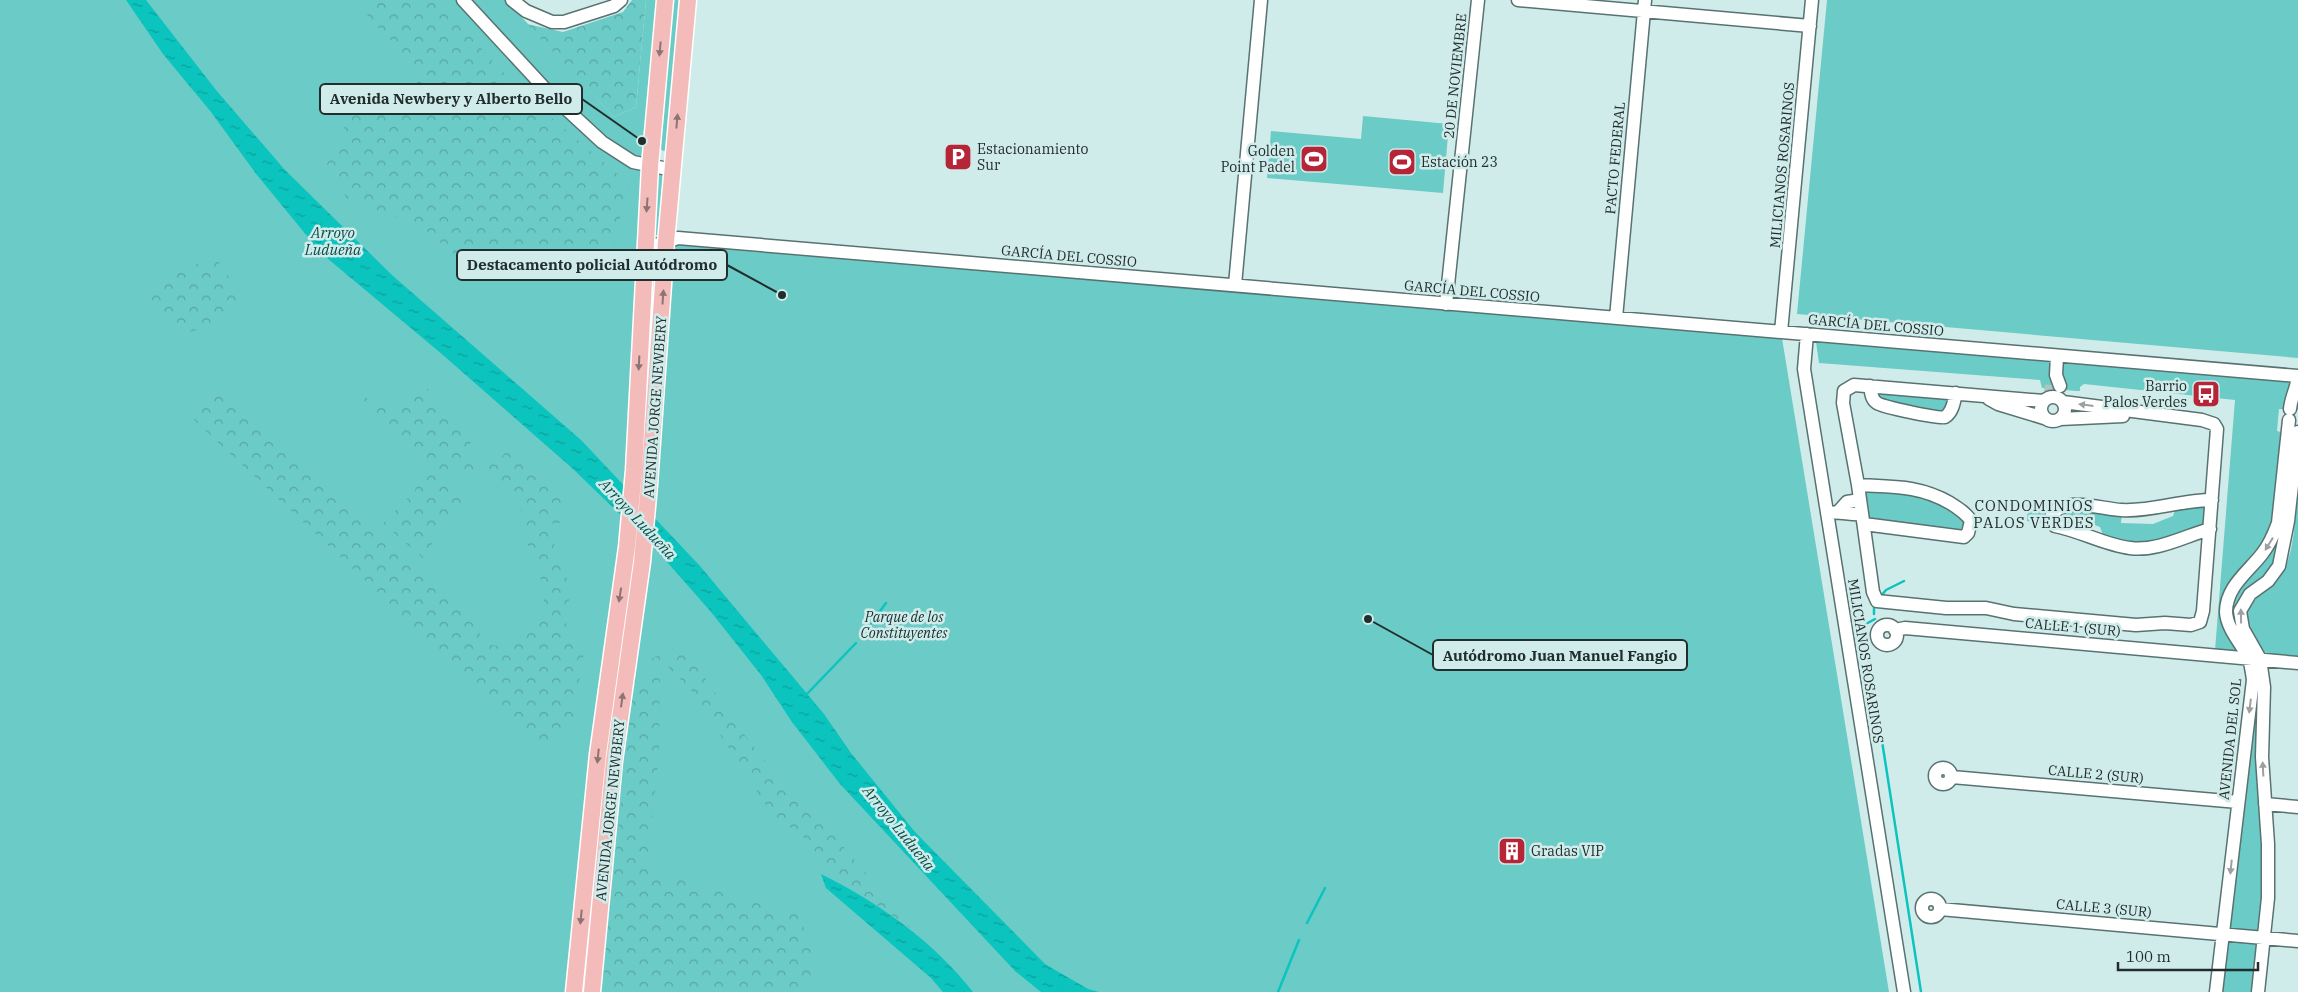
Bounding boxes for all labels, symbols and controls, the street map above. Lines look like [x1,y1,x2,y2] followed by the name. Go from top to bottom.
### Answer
[1439,12,1471,140] street label: 20 DE NOVIEMBRE
[656,41,664,57] one-way arrow
[1766,81,1798,249] street label: MILICIANOS ROSARINOS
[320,84,582,114] callout: Avenida Newbery y Alberto Bello
[330,89,572,108] text: Avenida Newbery y Alberto Bello
[1601,101,1629,215] street label: PACTO FEDERAL
[673,113,681,129] one-way arrow
[977,140,1089,174] place label: Estacionamiento Sur
[943,142,973,172] parking icon: Estacionamiento Sur
[1221,142,1295,176] place label: Golden Point Padel
[1299,144,1329,174] sports icon: Golden Point Padel
[1387,147,1417,177] sports icon: Estación 23
[1421,153,1498,171] place label: Estación 23
[643,197,651,213] one-way arrow
[304,223,362,259] water label: Arroyo Ludueña
[1000,240,1138,271] street label: GARCÍA DEL COSSIO
[457,250,727,280] callout: Destacamento policial Autódromo
[467,255,717,274] text: Destacamento policial Autódromo
[1403,275,1541,306] street label: GARCÍA DEL COSSIO
[659,288,667,304] one-way arrow
[1807,309,1945,340] street label: GARCÍA DEL COSSIO
[640,315,670,499] street label: AVENIDA JORGE NEWBERY
[635,355,643,371] one-way arrow
[2104,377,2187,411] place label: Barrio Palos Verdes
[2191,379,2221,409] bus stop icon: Barrio Palos Verdes
[2077,401,2093,409] one-way arrow
[595,474,681,564] water label: Arroyo Ludueña
[1973,496,2095,532] district label: CONDOMINIOS PALOS VERDES
[2264,537,2274,550] one-way arrow
[1844,577,1888,745] street label: MILICIANOS ROSARINOS
[615,587,623,603] one-way arrow
[2237,607,2245,623] one-way arrow
[861,608,948,642] park label: Parque de los Constituyentes
[2024,614,2122,640] street label: CALLE 1 (SUR)
[1433,640,1687,670] callout: Autódromo Juan Manuel Fangio
[1443,646,1678,665] text: Autódromo Juan Manuel Fangio
[2215,677,2245,801] street label: AVENIDA DEL SOL
[619,692,627,708] one-way arrow
[2246,698,2254,714] one-way arrow
[591,718,629,902] street label: AVENIDA JORGE NEWBERY
[593,748,601,764] one-way arrow
[2047,761,2145,787] street label: CALLE 2 (SUR)
[2259,761,2267,777] one-way arrow
[858,781,940,875] water label: Arroyo Ludueña
[1497,836,1527,866] building icon: Gradas VIP
[1531,842,1604,860] place label: Gradas VIP
[2227,860,2235,876] one-way arrow
[2055,895,2153,921] street label: CALLE 3 (SUR)
[577,910,585,926] one-way arrow
[2118,940,2258,972] scale bar
[2126,947,2171,966] text: 100 m

